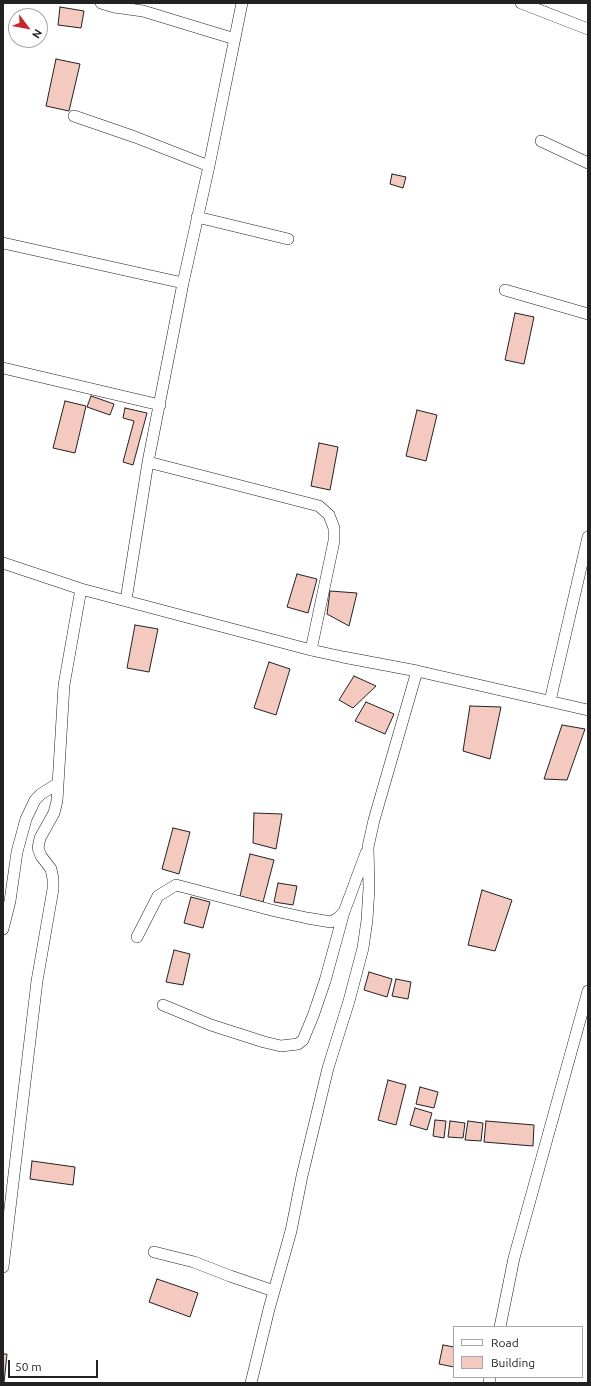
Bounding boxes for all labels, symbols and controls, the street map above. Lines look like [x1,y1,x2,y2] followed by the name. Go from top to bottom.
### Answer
[8,8,48,48] north arrow
[30,27,45,40] text: N
[453,1326,583,1378] legend
[491,1336,519,1349] text: Road
[10,1352,100,1378] scale bar
[491,1356,535,1369] text: Building
[15,1360,42,1373] text: 50 m

